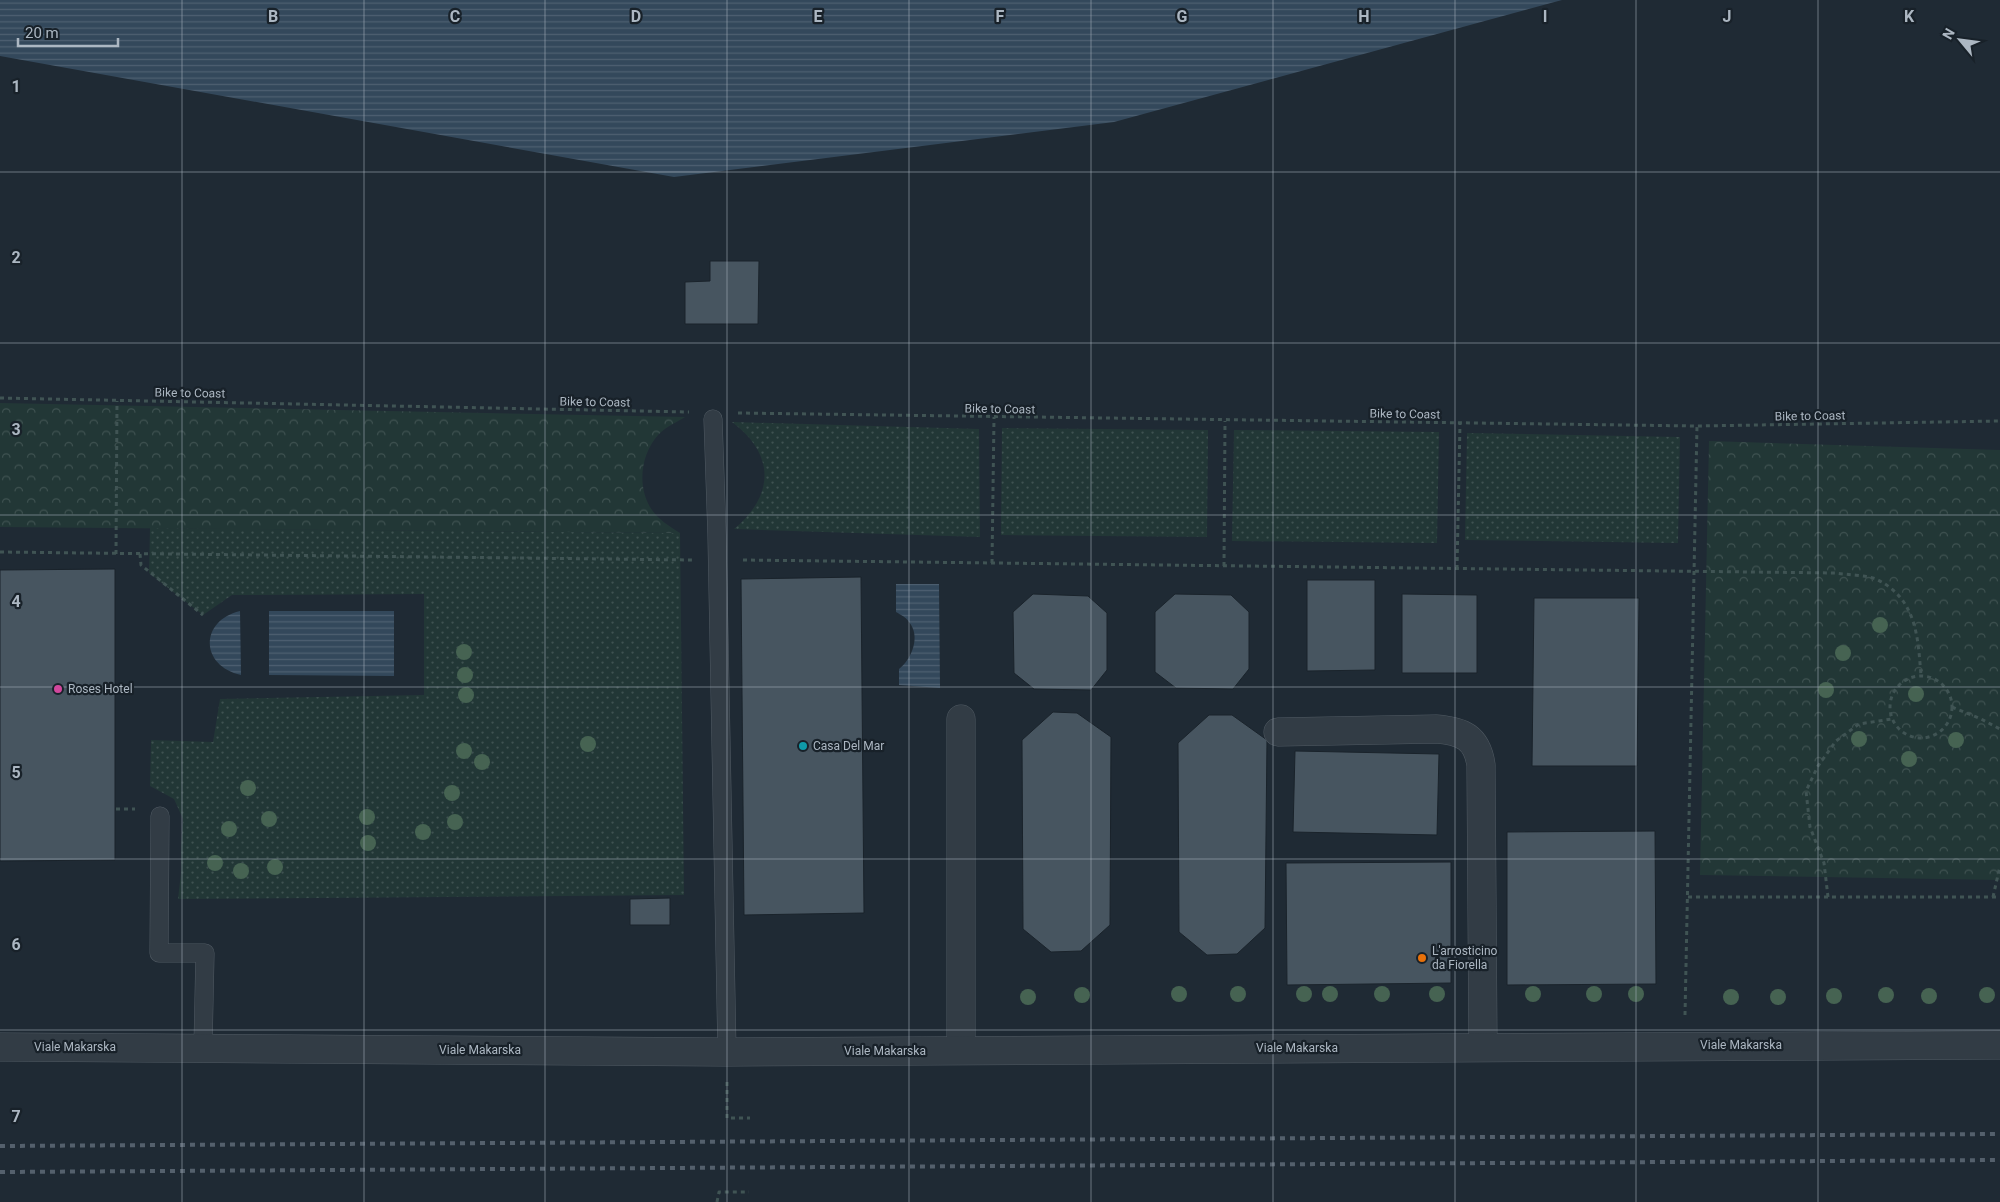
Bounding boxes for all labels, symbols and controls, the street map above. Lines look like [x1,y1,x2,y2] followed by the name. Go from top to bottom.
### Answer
[268,7,278,26] text: B
[450,7,460,26] text: C
[631,7,641,26] text: D
[814,7,823,26] text: E
[996,7,1005,26] text: F
[1177,7,1188,26] text: G
[1358,7,1370,26] text: H
[1543,7,1547,26] text: I
[1723,7,1731,26] text: J
[1904,7,1915,26] text: K
[18,15,118,47] scale bar
[1935,15,1985,65] north arrow
[25,24,59,42] text: 20 m
[1939,25,1958,42] text: N
[11,77,21,96] text: 1
[11,248,21,267] text: 2
[155,385,225,401] street label: Bike to Coast
[560,394,630,410] street label: Bike to Coast
[965,401,1035,417] street label: Bike to Coast
[1370,406,1440,422] street label: Bike to Coast
[1775,408,1845,424] street label: Bike to Coast
[11,420,21,439] text: 3
[11,592,21,611] text: 4
[68,682,133,696] place label: Roses Hotel
[52,683,64,695] marker: Roses Hotel
[813,739,884,753] place label: Casa Del Mar
[797,740,809,752] marker: Casa Del Mar
[11,763,21,782] text: 5
[11,935,21,954] text: 6
[1432,944,1498,972] place label: L'arrosticino da Fiorella
[1416,952,1428,964] marker: L'arrosticino da Fiorella
[1700,1038,1782,1052] street label: Viale Makarska
[34,1040,116,1054] street label: Viale Makarska
[1256,1041,1338,1055] street label: Viale Makarska
[439,1043,521,1057] street label: Viale Makarska
[844,1044,926,1058] street label: Viale Makarska
[11,1107,21,1126] text: 7

